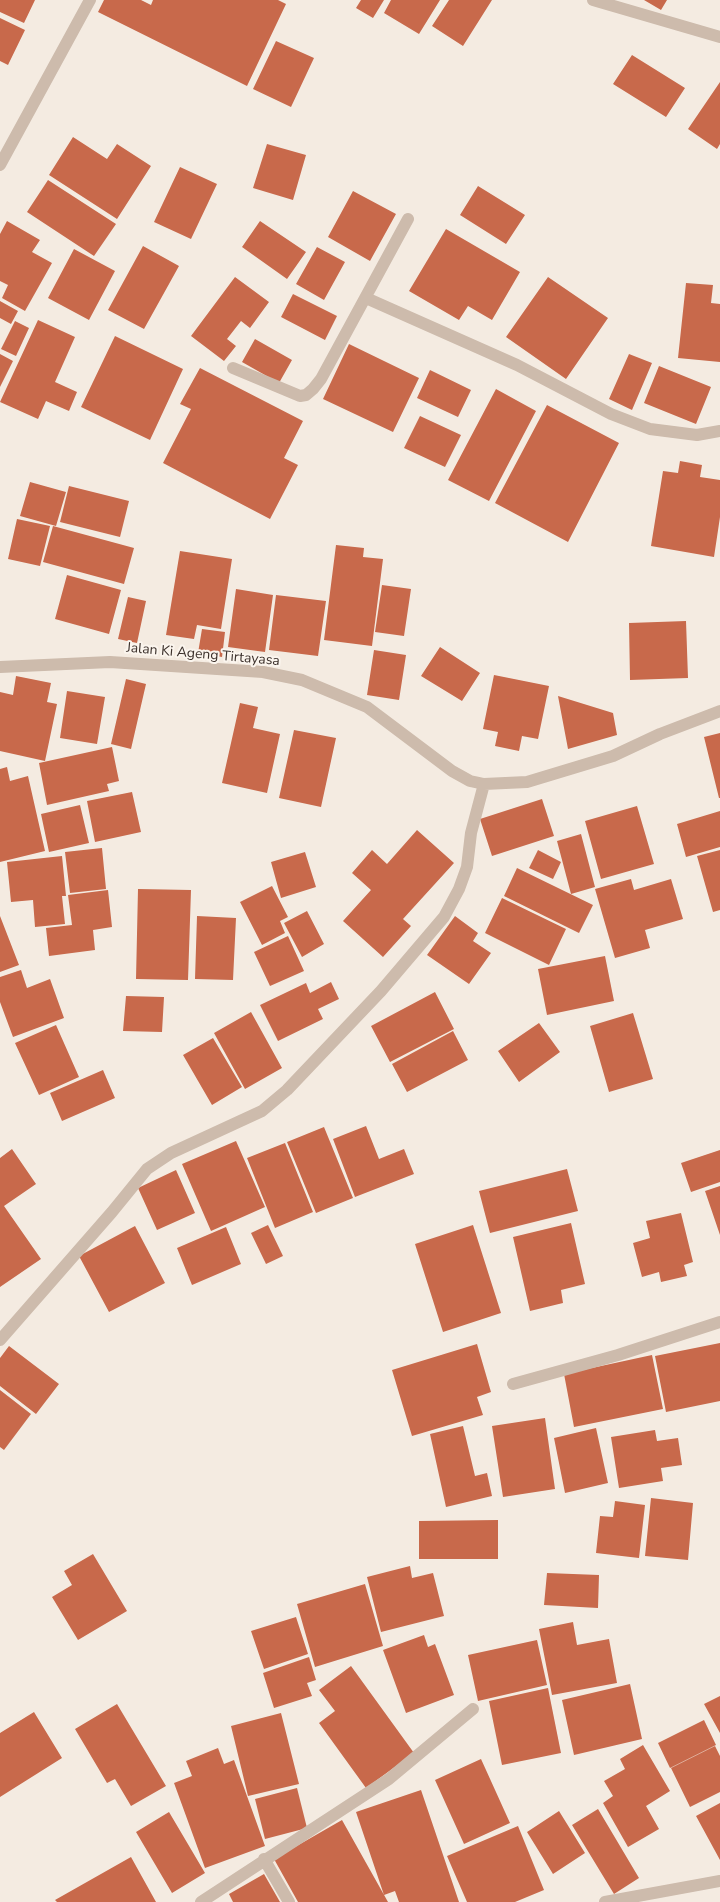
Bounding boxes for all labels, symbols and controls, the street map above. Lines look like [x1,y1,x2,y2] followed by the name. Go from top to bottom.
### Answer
[125,640,281,670] street label: Jalan Ki Ageng Tirtayasa

